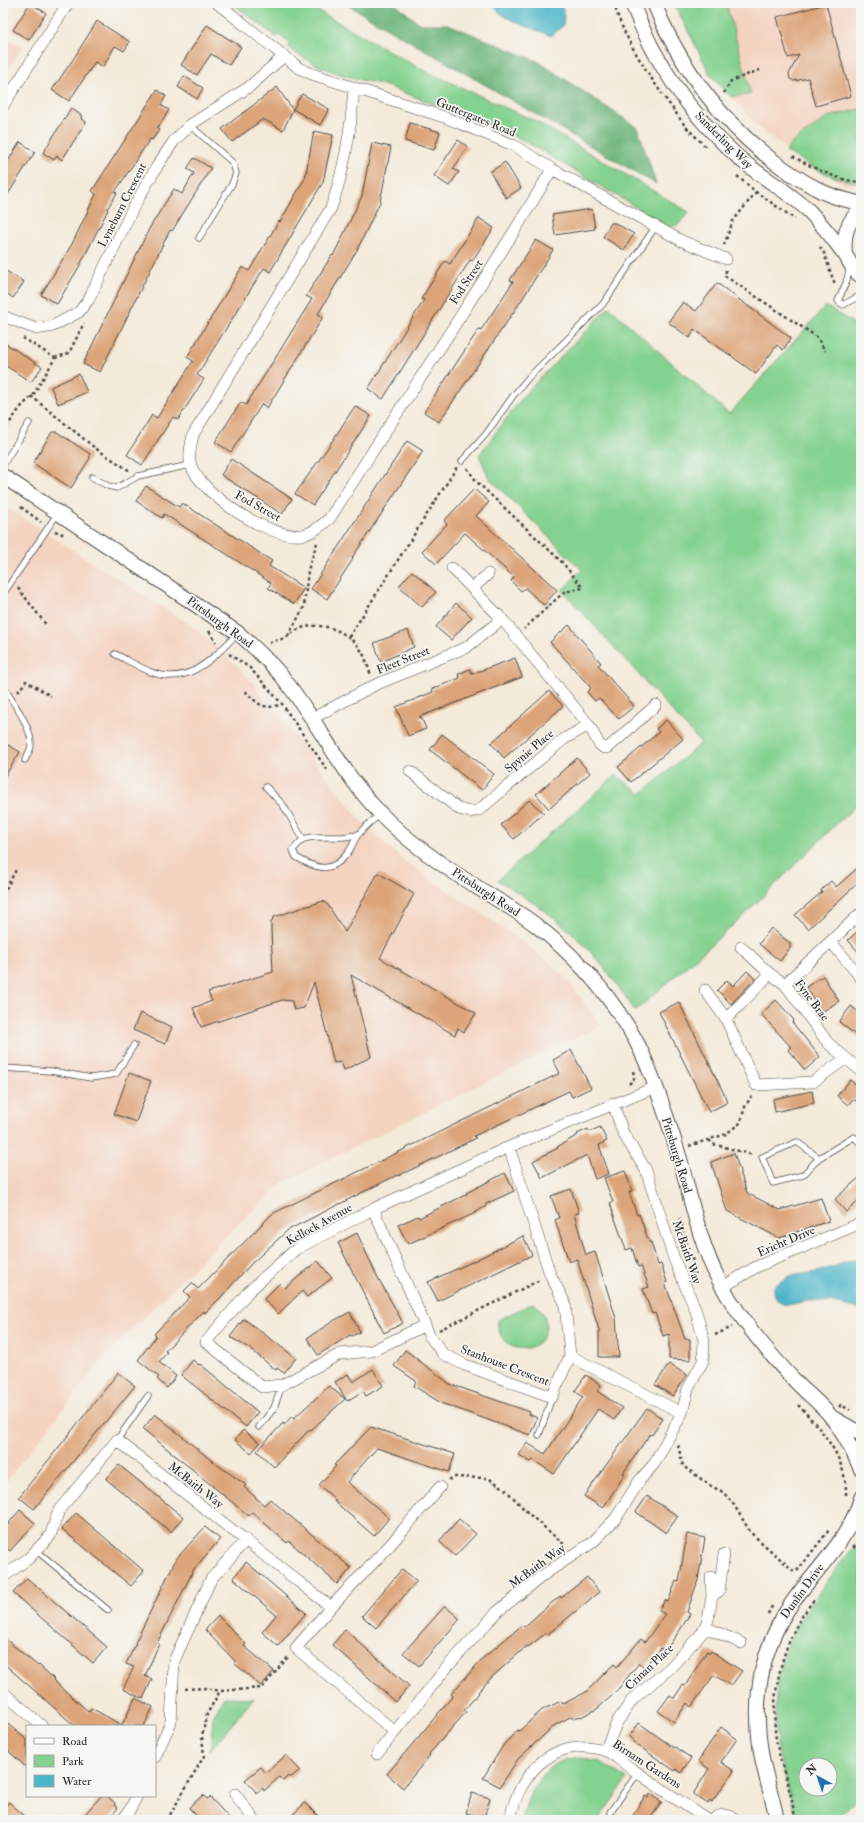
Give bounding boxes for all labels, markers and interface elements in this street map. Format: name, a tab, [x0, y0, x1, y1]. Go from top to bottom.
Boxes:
street label: Guttergates Road	[434, 95, 518, 140]
street label: Sanderling Way	[692, 108, 756, 173]
street label: Lyneburn Crescent	[95, 161, 150, 250]
street label: Fod Street	[446, 257, 486, 307]
street label: Fod Street	[232, 488, 284, 525]
street label: Pittsburgh Road	[184, 593, 256, 652]
street label: Fleet Street	[374, 643, 432, 678]
street label: Spynie Place	[502, 726, 557, 776]
street label: Pittsburgh Road	[449, 865, 523, 920]
street label: Fyne Brae	[791, 976, 832, 1024]
street label: Pittsburgh Road	[658, 1116, 695, 1195]
street label: Kellock Avenue	[284, 1200, 355, 1249]
street label: McBaith Way	[669, 1218, 705, 1287]
street label: Ericht Drive	[755, 1223, 817, 1260]
street label: Stanhouse Crescent	[458, 1342, 551, 1389]
street label: McBaith Way	[165, 1459, 227, 1512]
street label: McBaith Way	[506, 1541, 569, 1592]
street label: Dunlin Drive	[777, 1561, 827, 1622]
street label: Crinan Place	[622, 1641, 677, 1694]
legend	[26, 1725, 156, 1797]
text: Road	[62, 1734, 87, 1749]
street label: Birnam Gardens	[609, 1737, 684, 1792]
text: Park	[62, 1754, 84, 1769]
north arrow	[798, 1757, 838, 1797]
text: N	[803, 1761, 821, 1779]
text: Water	[61, 1774, 92, 1789]

